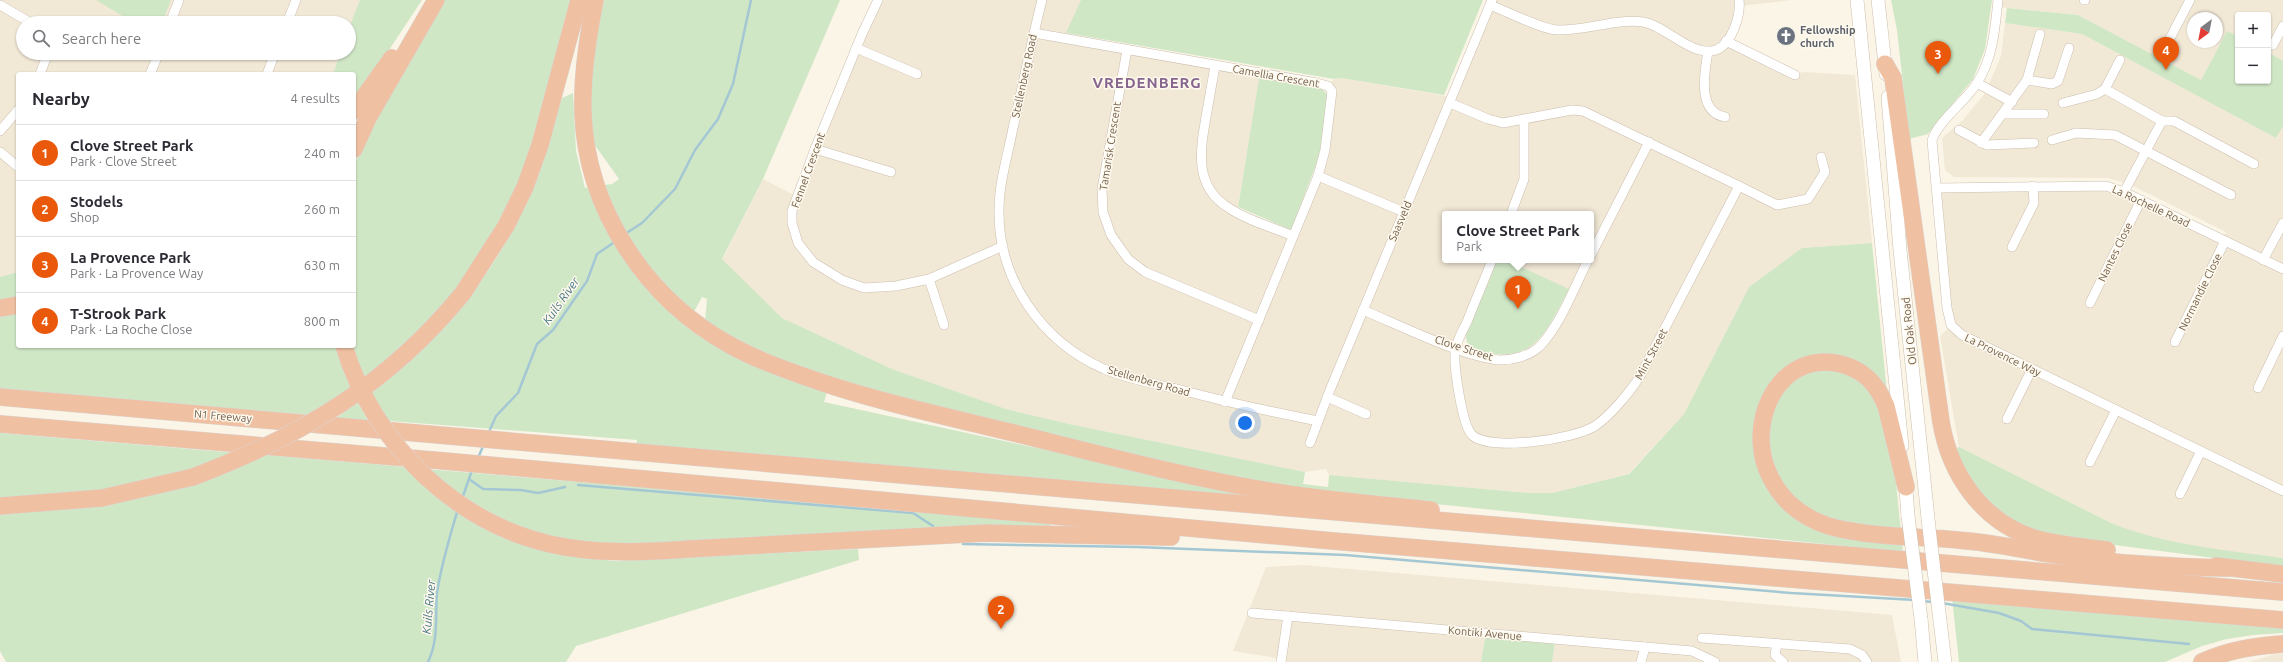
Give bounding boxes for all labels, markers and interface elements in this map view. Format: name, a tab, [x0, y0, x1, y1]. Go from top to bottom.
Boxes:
north arrow	[2187, 12, 2223, 48]
map controls	[2235, 12, 2271, 84]
button: +	[2235, 12, 2271, 48]
search box	[16, 16, 356, 60]
place label: Fellowship church	[1800, 24, 1856, 49]
church icon: Fellowship church	[1775, 25, 1797, 47]
icon: search	[30, 27, 52, 49]
text: Search here	[62, 30, 141, 47]
street label: Stellenberg Road	[1009, 33, 1039, 119]
pin: 4	[2153, 37, 2179, 70]
pin: 3	[1925, 41, 1951, 74]
button: −	[2235, 48, 2271, 84]
street label: Camellia Crescent	[1232, 62, 1321, 90]
district label: VREDENBERG	[1092, 74, 1202, 91]
text: Nearby	[32, 89, 90, 108]
text: 4 results	[290, 91, 340, 105]
street label: Tamarisk Crescent	[1097, 100, 1123, 191]
street label: Fennel Crescent	[789, 130, 827, 209]
text: Clove Street Park	[70, 137, 193, 154]
text: 1	[41, 146, 49, 160]
text: 240 m	[304, 146, 340, 160]
text: Park · Clove Street	[70, 154, 177, 168]
street label: La Rochelle Road	[2110, 183, 2192, 229]
text: Stodels	[70, 193, 123, 210]
street label: Saasveld	[1386, 199, 1414, 243]
text: 2	[41, 202, 49, 216]
text: 260 m	[304, 202, 340, 216]
text: Shop	[70, 210, 99, 224]
popup	[1442, 211, 1594, 263]
street label: Nantes Close	[2095, 220, 2135, 284]
text: Clove Street Park	[1456, 222, 1580, 239]
text: Park	[1456, 239, 1482, 253]
text: La Provence Park	[70, 249, 191, 266]
street label: Normandie Close	[2176, 251, 2224, 333]
text: 3	[41, 258, 49, 272]
text: 630 m	[304, 258, 340, 272]
text: Park · La Provence Way	[70, 266, 203, 280]
water label: Kuils River	[540, 274, 582, 327]
pin: 1	[1505, 276, 1531, 309]
street label: Old Oak Road	[1899, 297, 1919, 365]
text: T-Strook Park	[70, 305, 166, 322]
text: 4	[41, 314, 49, 328]
text: 800 m	[304, 314, 340, 328]
text: Park · La Roche Close	[70, 322, 192, 336]
street label: Mint Street	[1633, 326, 1670, 382]
street label: La Provence Way	[1963, 331, 2044, 379]
street label: Clove Street	[1433, 333, 1495, 363]
street label: Stellenberg Road	[1106, 364, 1192, 398]
street label: N1 Freeway	[194, 407, 253, 425]
your location	[1235, 413, 1255, 433]
water label: Kuils River	[420, 579, 437, 635]
pin: 2	[988, 596, 1014, 629]
street label: Kontiki Avenue	[1448, 624, 1522, 642]

